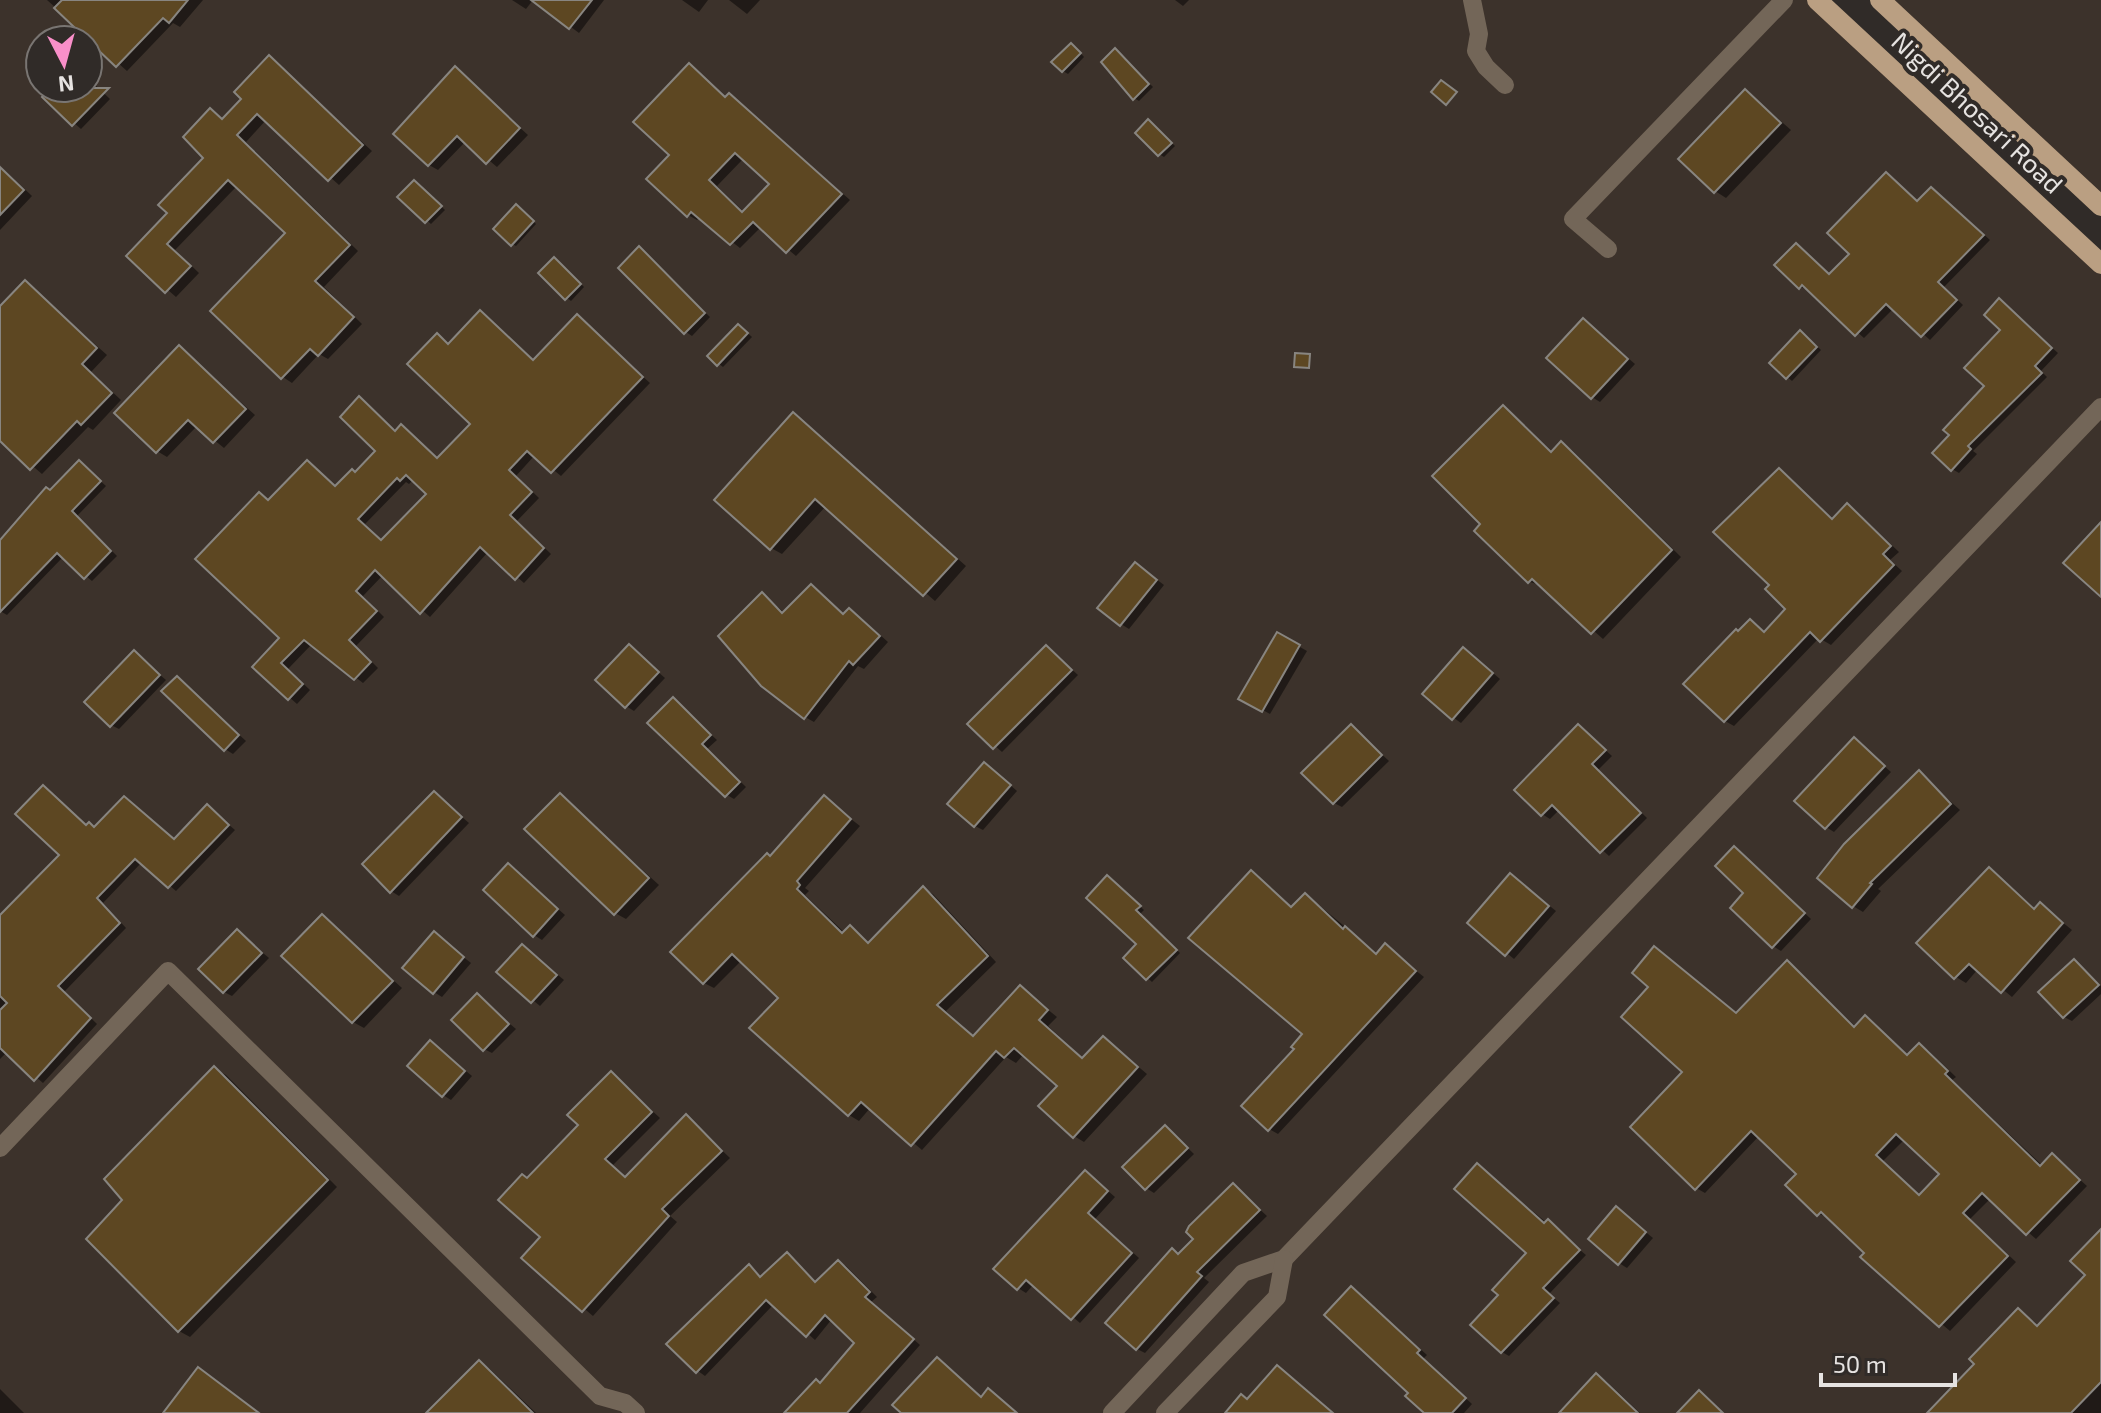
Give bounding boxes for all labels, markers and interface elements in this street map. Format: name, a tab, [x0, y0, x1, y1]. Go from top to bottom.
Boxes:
north arrow	[24, 24, 104, 104]
street label: Nigdi Bhosari Road	[1886, 25, 2070, 199]
text: N	[57, 71, 75, 99]
scale bar	[1821, 1337, 1955, 1387]
text: 50 m	[1833, 1349, 1887, 1378]

